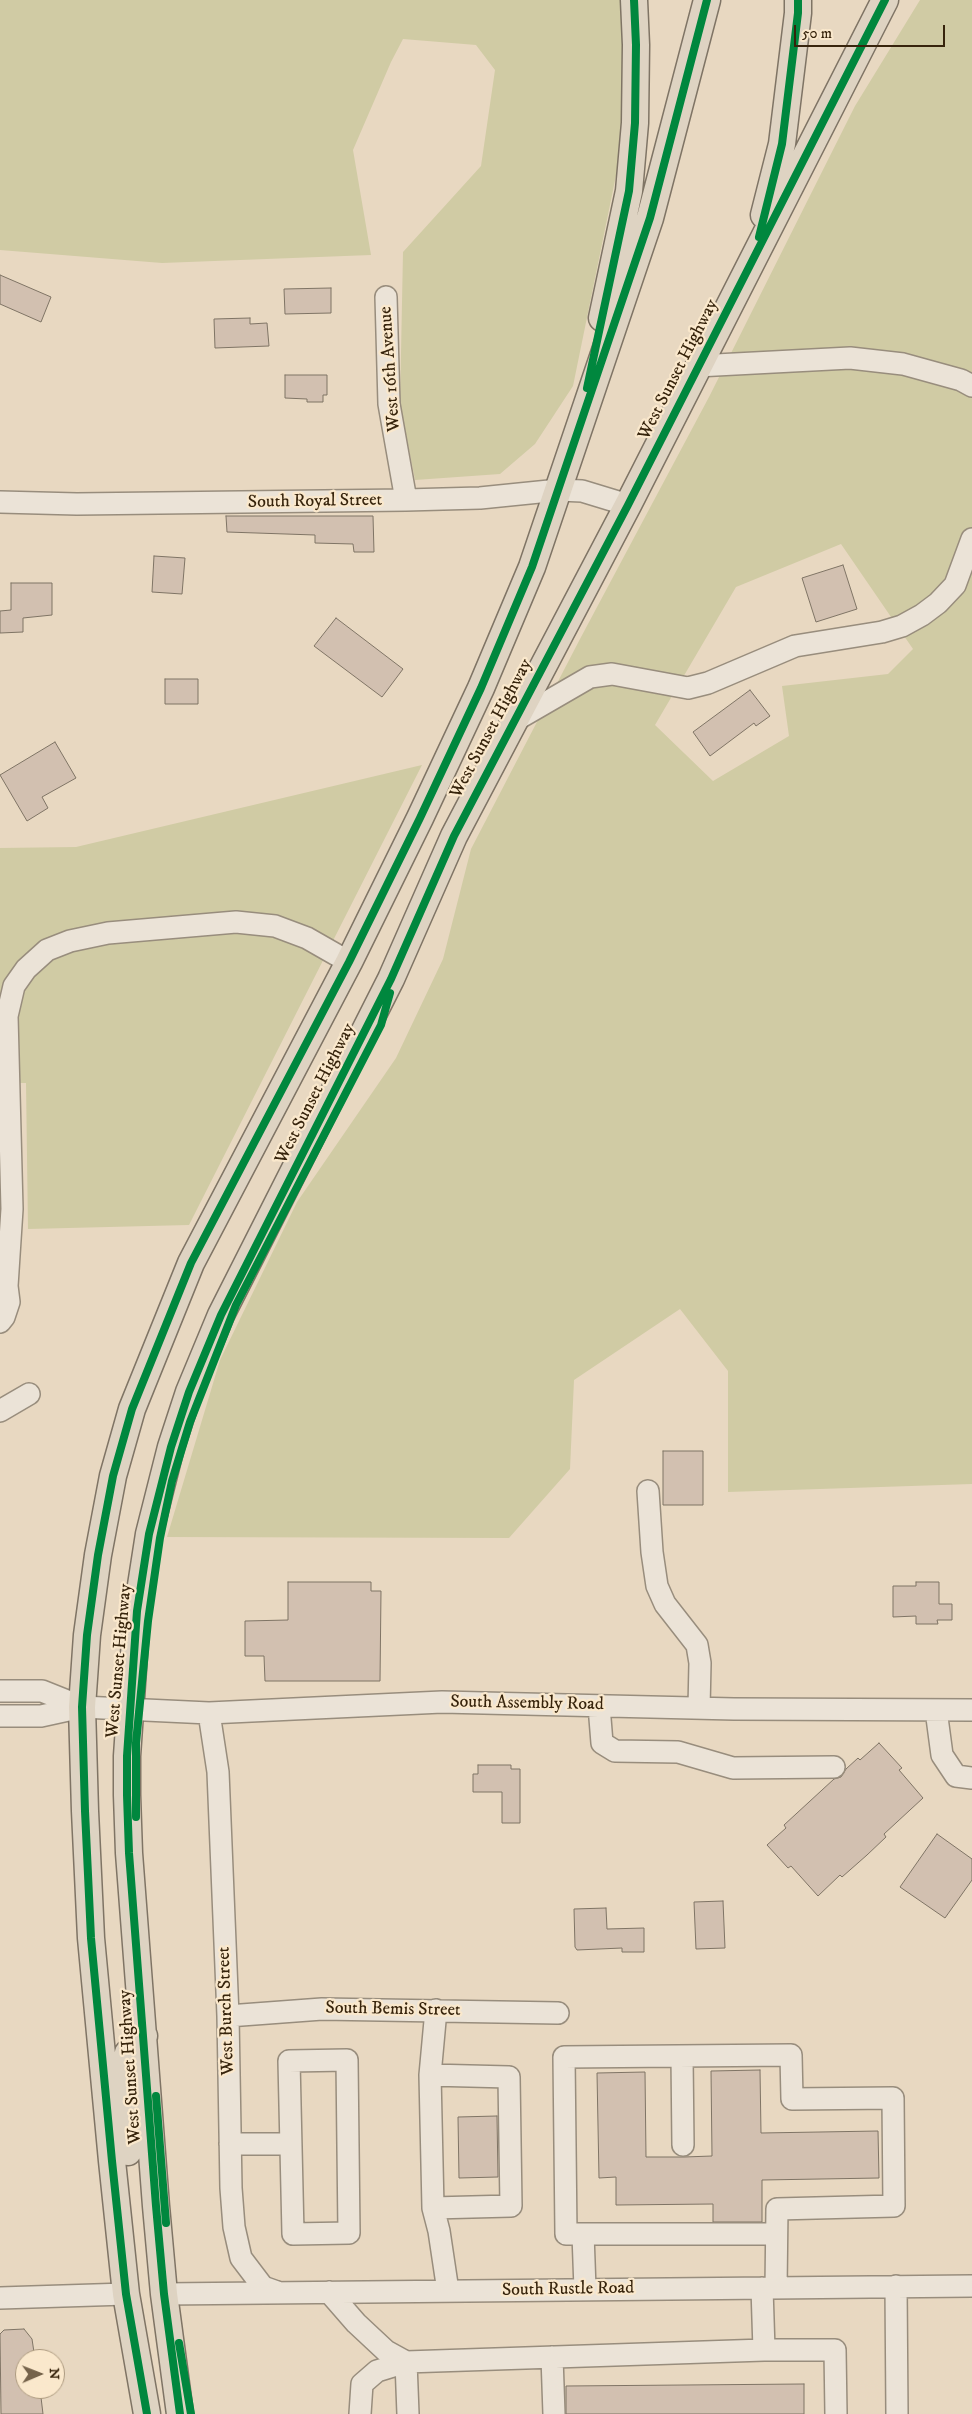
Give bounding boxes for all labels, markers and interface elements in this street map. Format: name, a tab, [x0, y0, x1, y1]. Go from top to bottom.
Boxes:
scale bar	[797, 15, 948, 47]
text: 50 m	[802, 24, 832, 43]
street label: West Sunset Highway	[634, 296, 724, 444]
street label: West 16th Avenue	[376, 306, 406, 432]
street label: South Royal Street	[248, 490, 382, 514]
street label: West Sunset Highway	[446, 656, 538, 802]
street label: West Sunset Highway	[271, 1020, 361, 1168]
street label: West Sunset Highway	[102, 1583, 138, 1739]
street label: South Assembly Road	[450, 1692, 604, 1716]
street label: West Burch Street	[214, 1946, 240, 2076]
street label: West Sunset Highway	[115, 1989, 147, 2145]
street label: South Bemis Street	[325, 1998, 461, 2022]
street label: South Rustle Road	[502, 2278, 634, 2302]
north arrow	[15, 2349, 65, 2399]
text: N	[45, 2368, 63, 2380]

